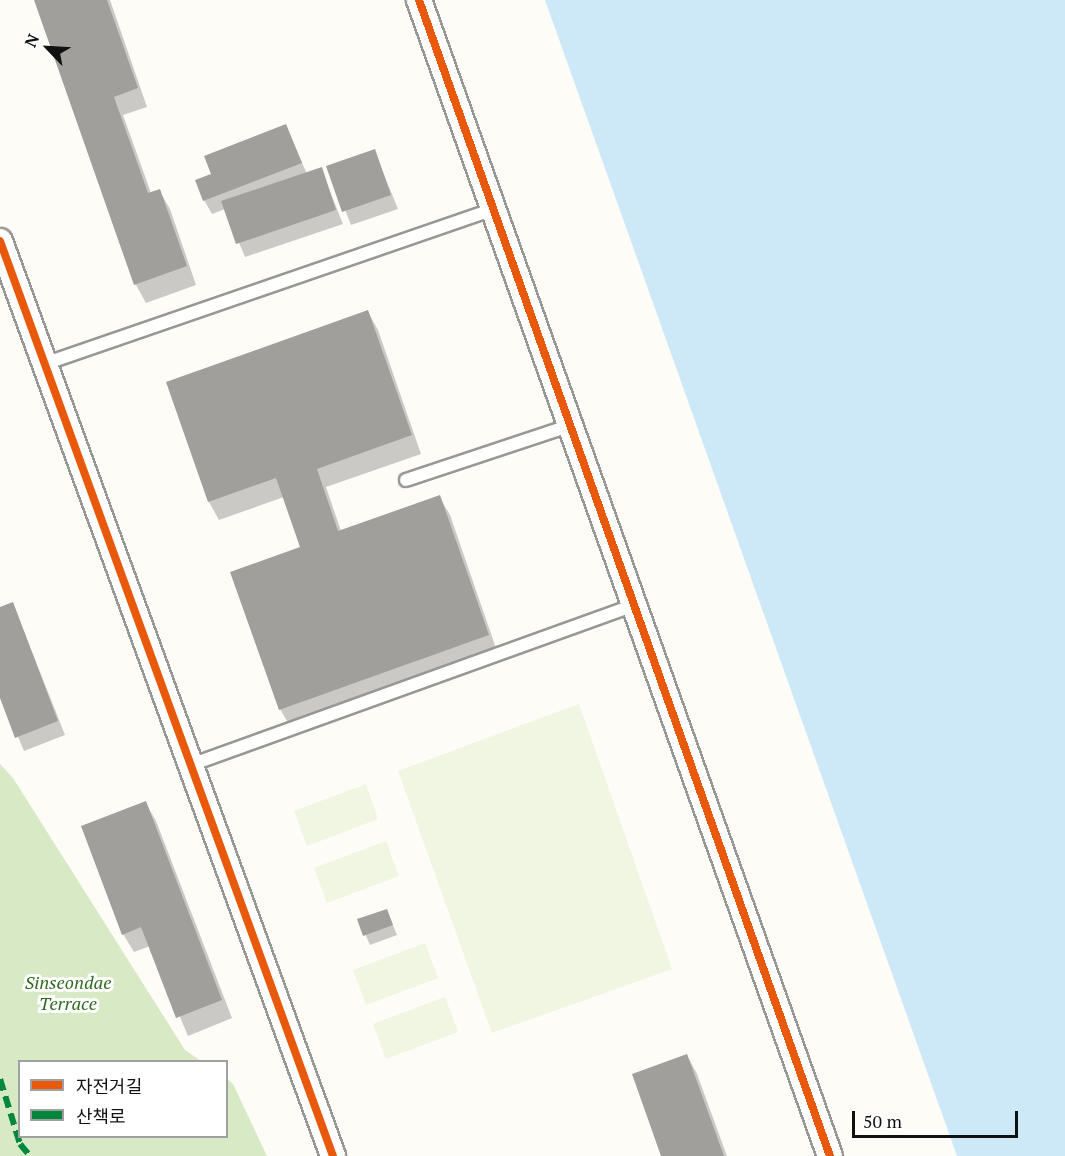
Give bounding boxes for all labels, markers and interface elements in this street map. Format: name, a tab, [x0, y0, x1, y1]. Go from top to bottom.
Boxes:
north arrow	[18, 18, 78, 78]
text: N	[19, 30, 44, 51]
park label: Sinseondae Terrace	[25, 972, 111, 1014]
legend	[18, 1060, 228, 1138]
text: 자전거길	[76, 1074, 142, 1098]
scale bar	[855, 1099, 1022, 1137]
text: 산책로	[76, 1104, 126, 1128]
text: 50 m	[863, 1109, 902, 1133]

